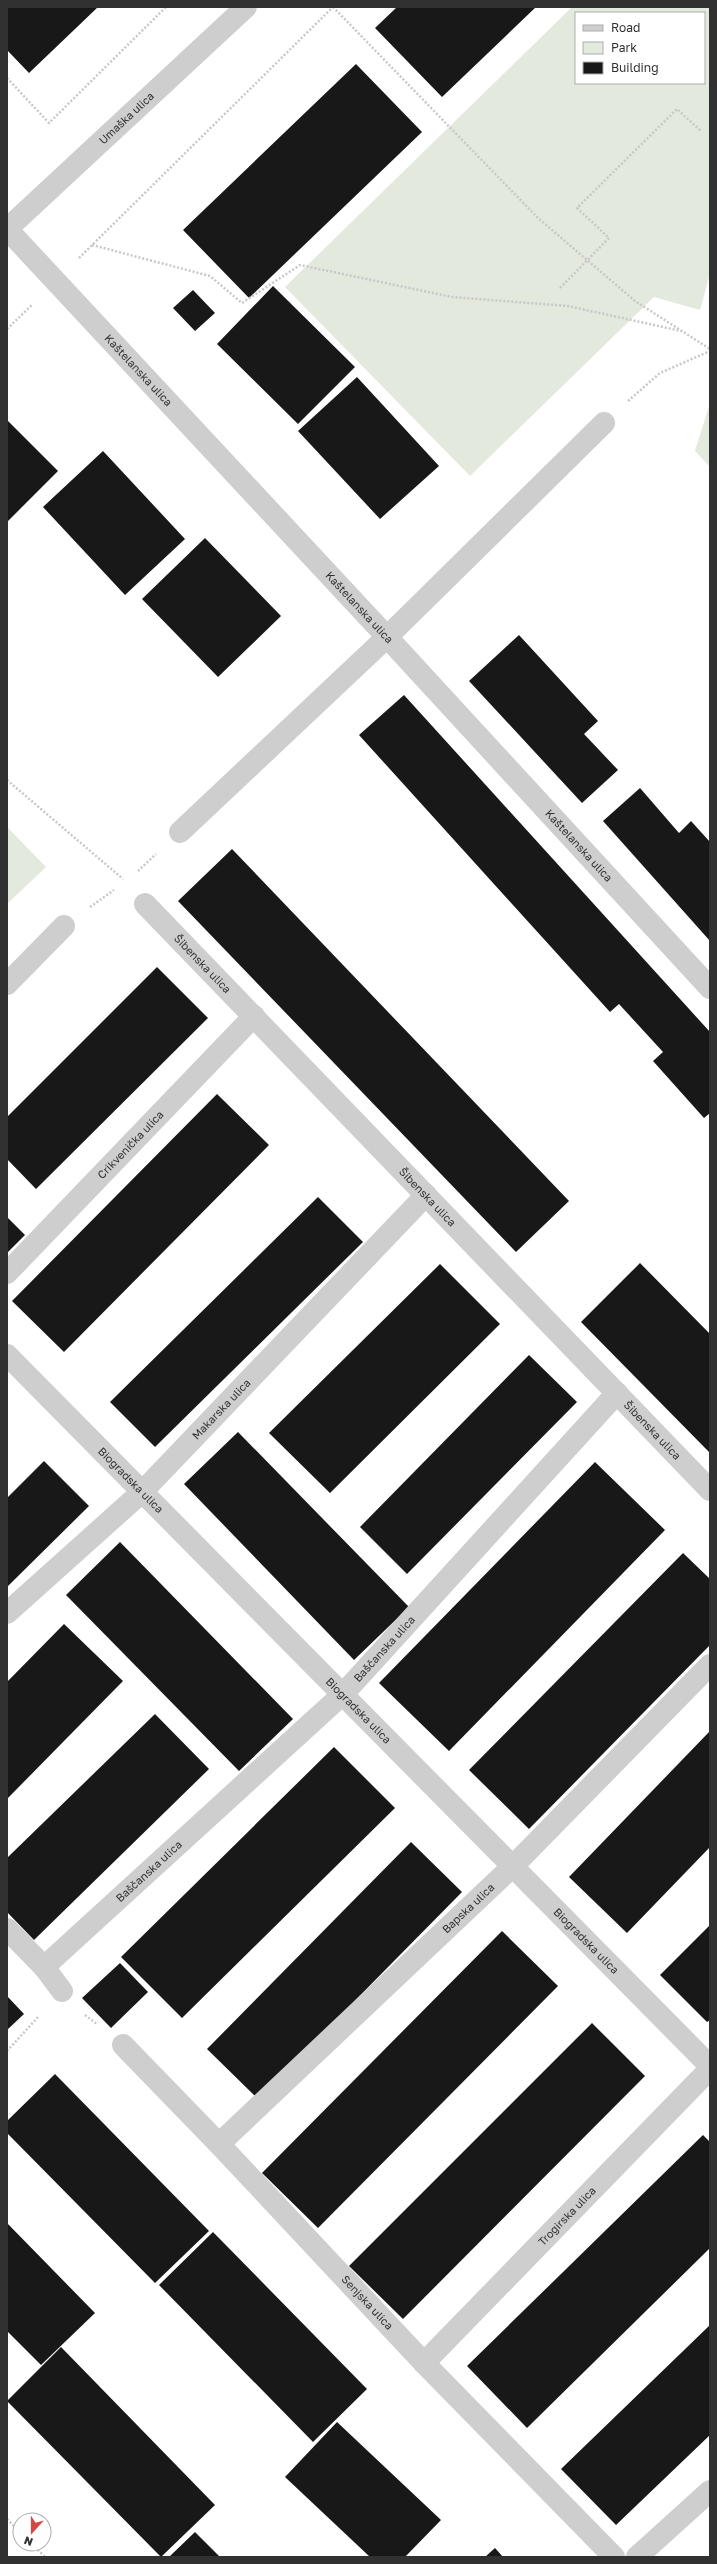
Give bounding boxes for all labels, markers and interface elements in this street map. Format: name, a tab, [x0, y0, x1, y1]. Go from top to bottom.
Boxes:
legend	[575, 12, 705, 84]
text: Road	[611, 20, 640, 35]
text: Park	[611, 40, 637, 55]
text: Building	[611, 60, 659, 75]
street label: Umaška ulica	[96, 89, 156, 146]
street label: Kaštelanska ulica	[102, 331, 175, 408]
street label: Kaštelanska ulica	[323, 568, 396, 645]
street label: Kaštelanska ulica	[543, 807, 616, 884]
street label: Šibenska ulica	[172, 931, 234, 995]
street label: Crikvenička ulica	[94, 1108, 166, 1181]
street label: Šibenska ulica	[397, 1165, 459, 1229]
street label: Makarska ulica	[189, 1376, 253, 1442]
street label: Šibenska ulica	[622, 1398, 684, 1462]
street label: Biogradska ulica	[96, 1444, 166, 1515]
street label: Baščanska ulica	[351, 1613, 417, 1684]
street label: Biogradska ulica	[324, 1675, 394, 1746]
street label: Baščanska ulica	[113, 1838, 184, 1904]
street label: Bapska ulica	[439, 1880, 497, 1936]
street label: Biogradska ulica	[551, 1905, 622, 1976]
street label: Trogirska ulica	[535, 2184, 598, 2248]
street label: Senjska ulica	[339, 2272, 396, 2332]
north arrow	[12, 2512, 52, 2552]
text: N	[22, 2534, 34, 2549]

